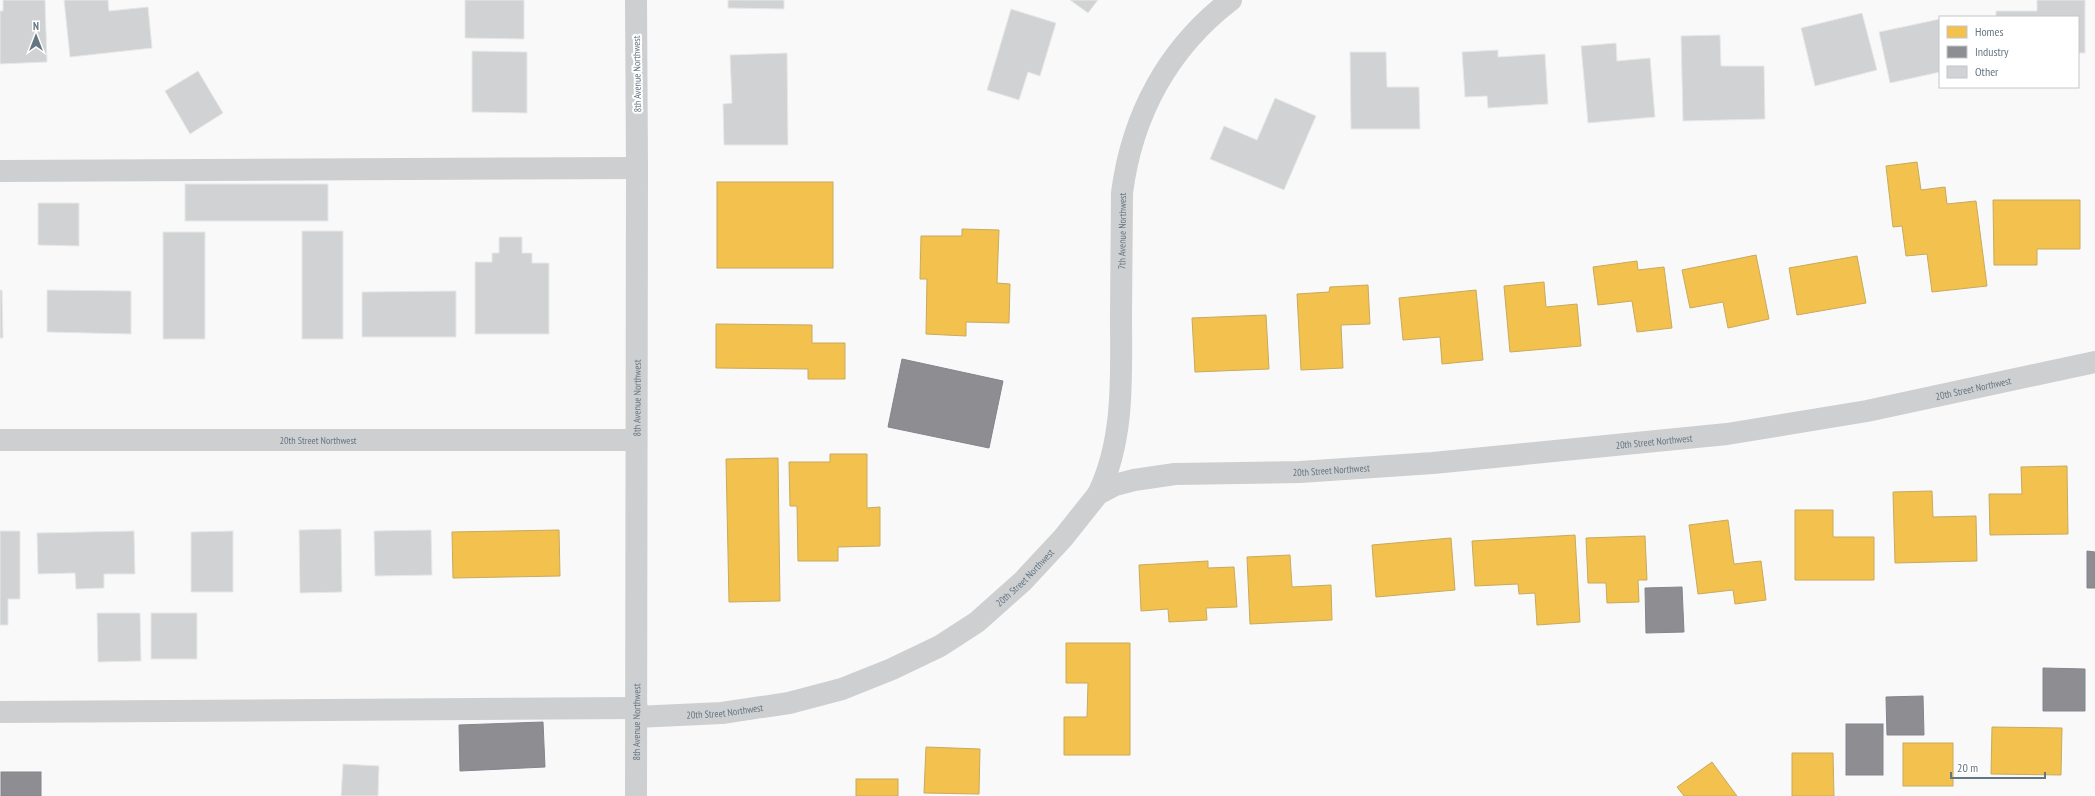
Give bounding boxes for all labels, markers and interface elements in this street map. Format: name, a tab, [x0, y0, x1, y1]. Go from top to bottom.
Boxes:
north arrow	[16, 16, 56, 56]
legend	[1939, 16, 2079, 88]
text: N	[33, 19, 39, 33]
text: Homes	[1975, 24, 2003, 39]
street label: 8th Avenue Northwest	[630, 35, 644, 113]
text: Industry	[1975, 44, 2009, 59]
text: Other	[1975, 64, 1999, 79]
street label: 7th Avenue Northwest	[1115, 193, 1129, 270]
street label: 8th Avenue Northwest	[630, 359, 643, 436]
street label: 20th Street Northwest	[1934, 374, 2013, 403]
street label: 20th Street Northwest	[1615, 431, 1693, 451]
street label: 20th Street Northwest	[279, 434, 357, 447]
street label: 20th Street Northwest	[1293, 461, 1370, 479]
street label: 20th Street Northwest	[993, 546, 1057, 609]
street label: 8th Avenue Northwest	[630, 683, 643, 760]
street label: 20th Street Northwest	[686, 700, 764, 721]
scale bar	[1951, 754, 2045, 780]
text: 20 m	[1957, 760, 1978, 775]

